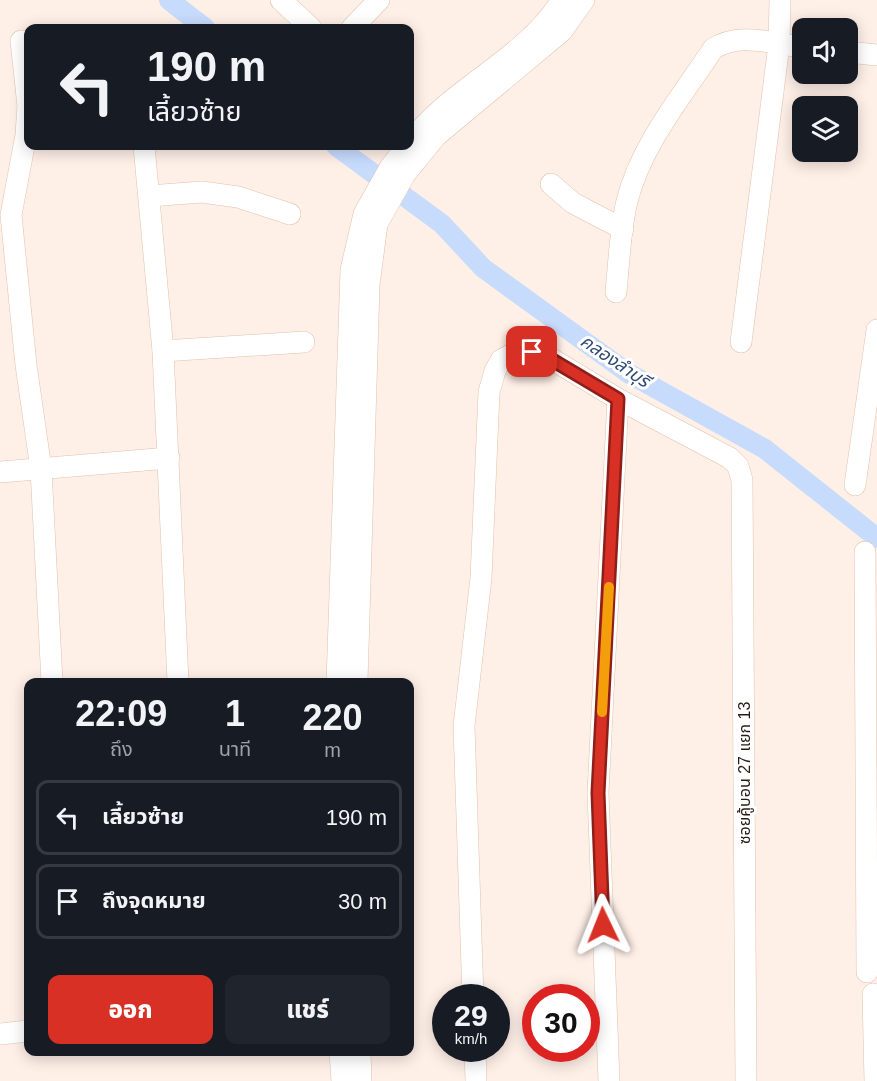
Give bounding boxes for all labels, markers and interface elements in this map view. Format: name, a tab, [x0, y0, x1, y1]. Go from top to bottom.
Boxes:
map controls	[792, 18, 858, 162]
button: sound	[792, 18, 858, 84]
text: 190 m	[147, 43, 266, 90]
icon: left	[48, 48, 126, 126]
button: layers	[792, 96, 858, 162]
text: เลี้ยวซ้าย	[147, 97, 241, 127]
pin	[506, 326, 557, 377]
water label: คลองลำบุรี	[576, 331, 656, 394]
icon: arrive	[515, 335, 548, 368]
text: 22:09	[75, 693, 167, 734]
text: 1	[225, 693, 245, 734]
text: 220	[303, 697, 363, 738]
street label: ซอยคู้บอน 27 แยก 13	[736, 702, 754, 844]
text: ถึง	[110, 738, 133, 760]
text: นาที	[219, 738, 251, 760]
text: m	[324, 739, 341, 761]
icon: left	[51, 801, 84, 834]
text: เลี้ยวซ้าย	[102, 804, 184, 829]
text: 190 m	[326, 805, 387, 830]
icon: arrive	[51, 885, 84, 918]
text: ถึงจุดหมาย	[102, 888, 206, 913]
text: 30 m	[338, 889, 387, 914]
position arrow	[571, 893, 635, 957]
button: ออก	[48, 975, 213, 1044]
button: แชร์	[225, 975, 390, 1044]
speed limit sign: 30	[522, 984, 600, 1062]
text: 29	[454, 999, 488, 1032]
text: km/h	[455, 1030, 487, 1047]

